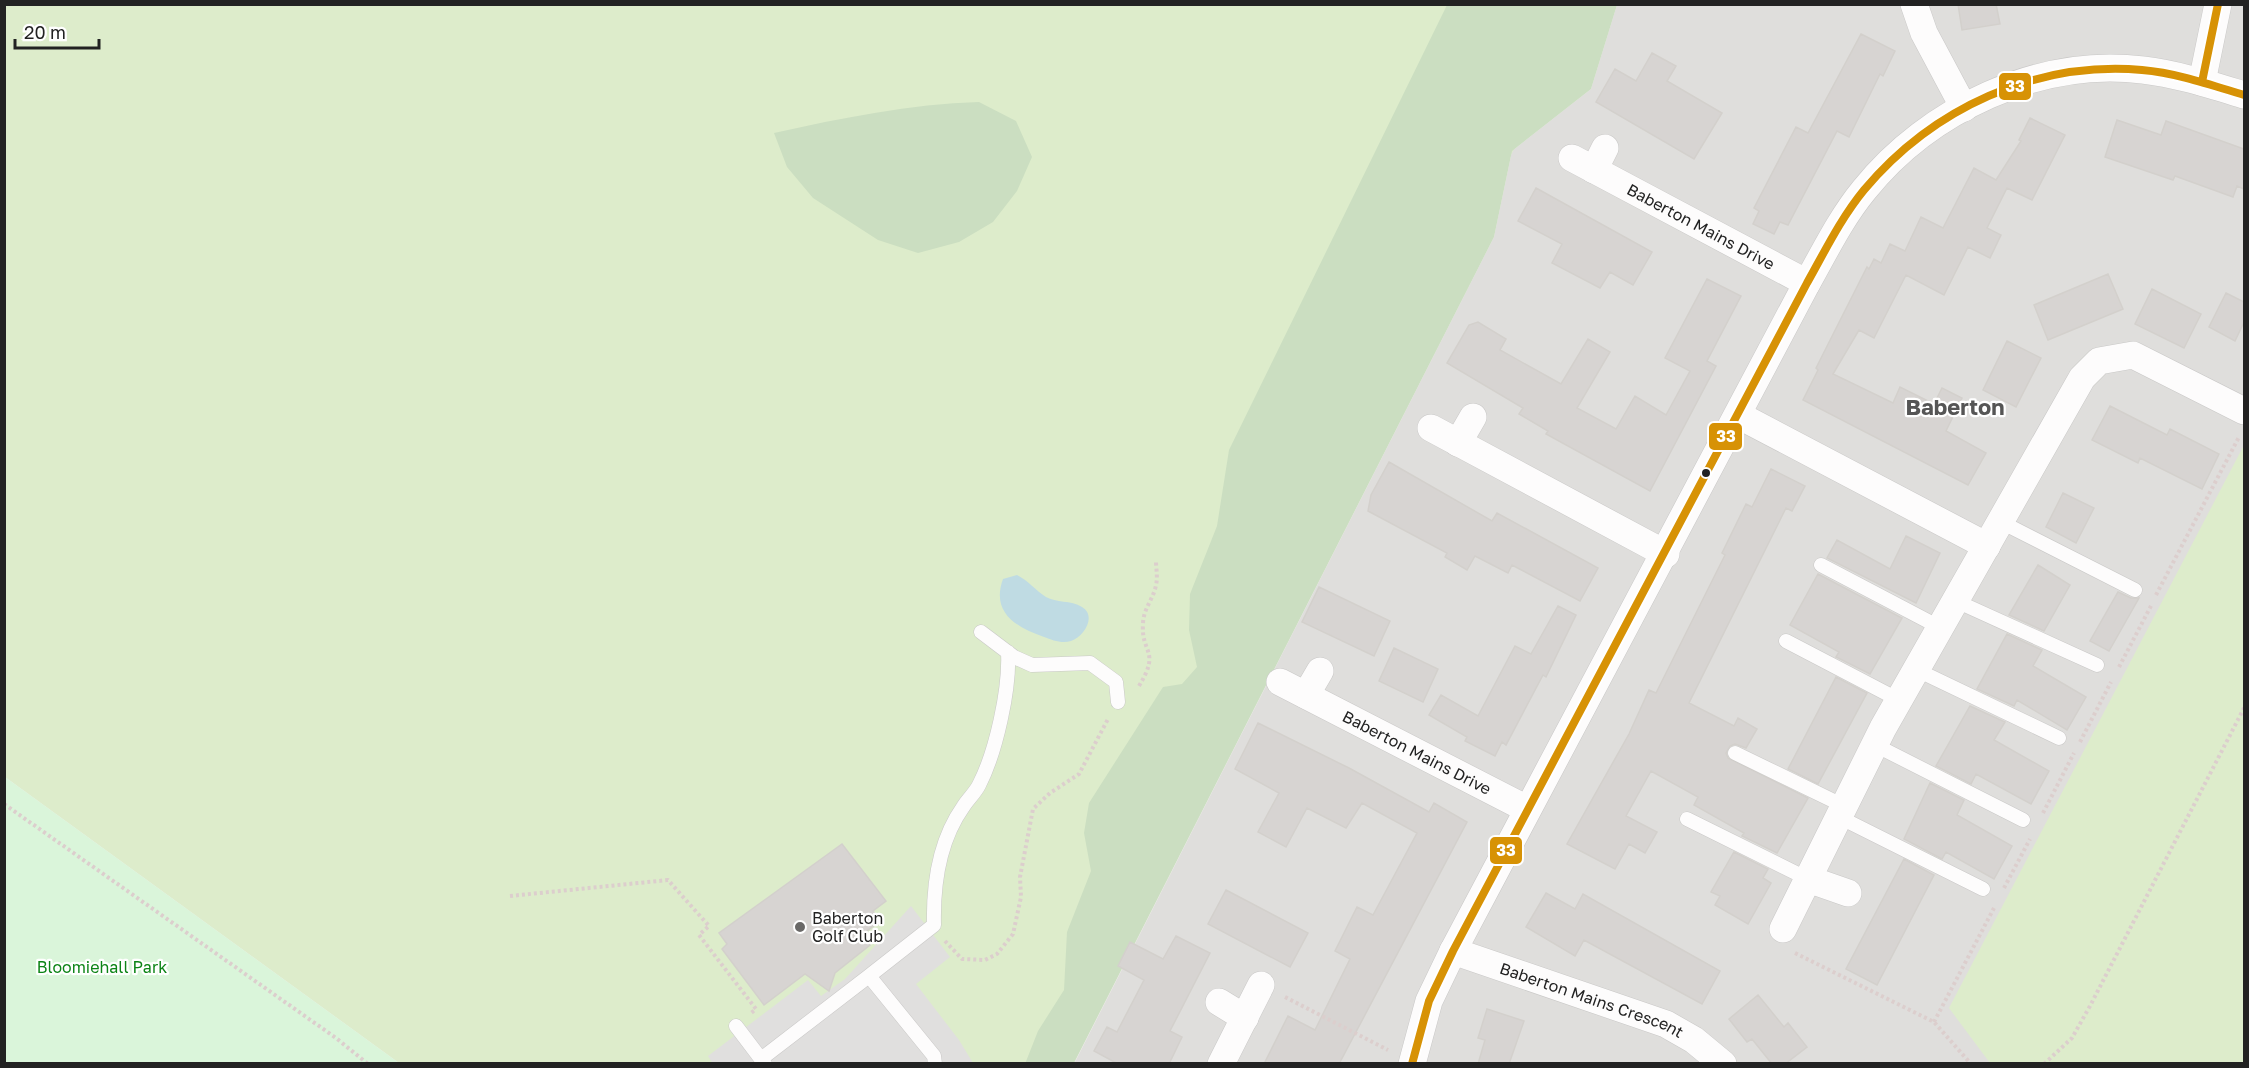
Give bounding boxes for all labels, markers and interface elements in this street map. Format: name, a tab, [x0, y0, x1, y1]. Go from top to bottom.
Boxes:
scale bar	[15, 12, 99, 50]
text: 20 m	[24, 21, 66, 43]
line badge: 33	[1998, 72, 2032, 101]
text: 33	[2005, 76, 2025, 96]
street label: Baberton Mains Drive	[1624, 179, 1778, 274]
district label: Baberton	[1905, 393, 2005, 420]
line badge: 33	[1708, 422, 1743, 451]
text: 33	[1716, 426, 1736, 446]
unlabelled marker	[1700, 467, 1712, 479]
street label: Baberton Mains Drive	[1339, 706, 1495, 799]
line badge: 33	[1489, 836, 1523, 865]
text: 33	[1496, 840, 1516, 860]
place label: Baberton Golf Club	[812, 908, 883, 946]
marker: Baberton Golf Club	[793, 920, 807, 934]
park label: Bloomiehall Park	[37, 957, 167, 977]
street label: Baberton Mains Crescent	[1497, 958, 1687, 1042]

